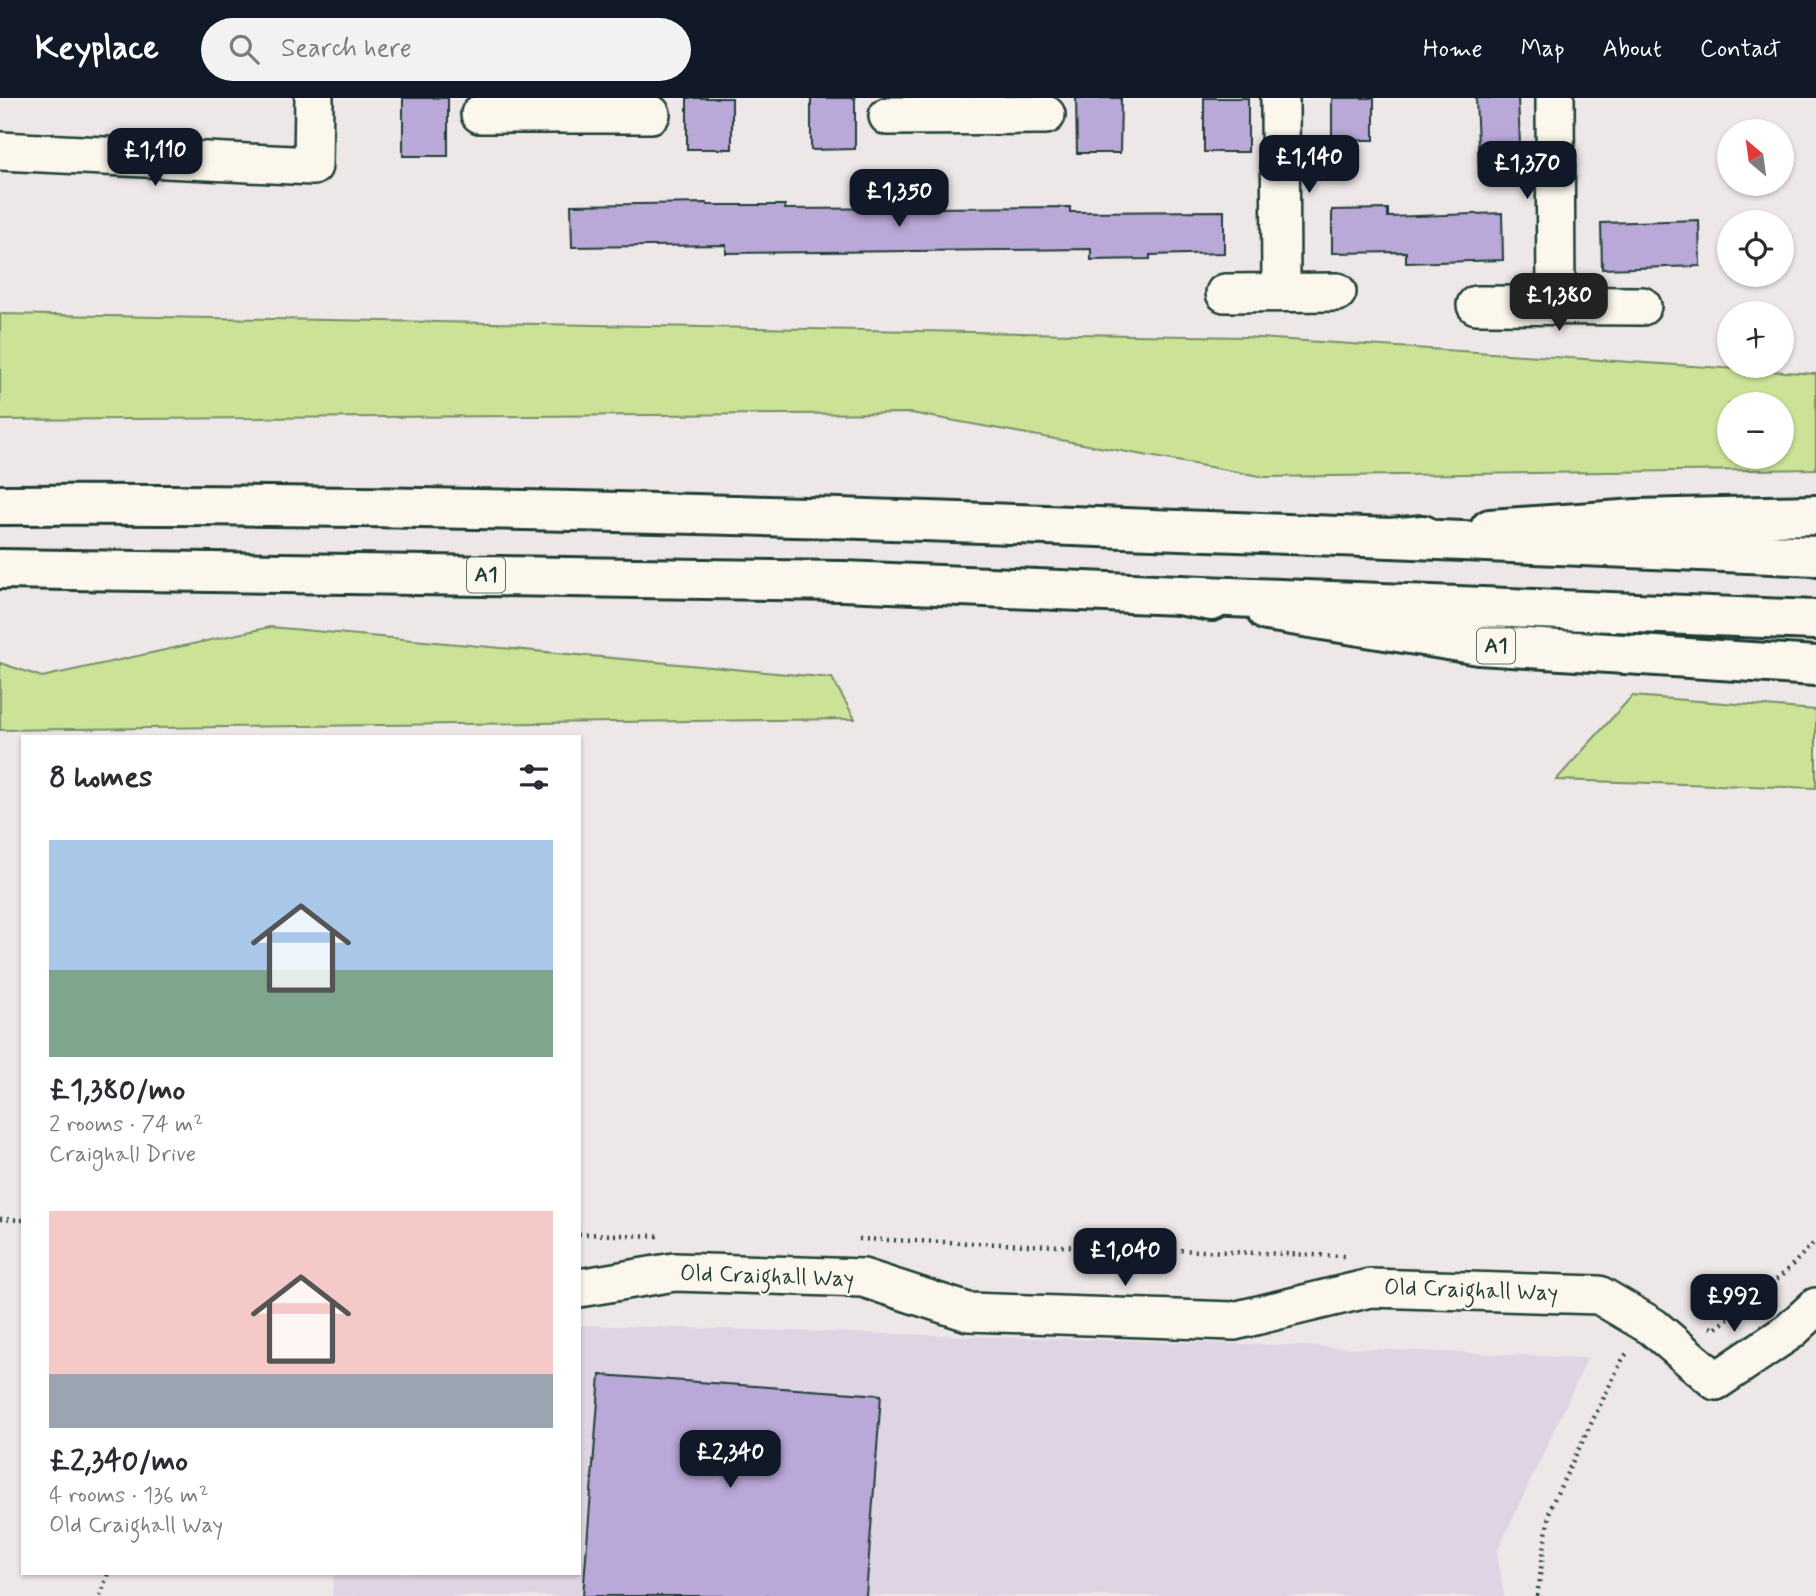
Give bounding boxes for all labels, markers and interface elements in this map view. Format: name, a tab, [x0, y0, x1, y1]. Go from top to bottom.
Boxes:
search box	[201, 18, 691, 81]
text: Keyplace	[35, 27, 159, 71]
icon: search	[225, 30, 263, 68]
text: Search here	[281, 32, 412, 66]
text: Home	[1423, 34, 1483, 65]
text: Map	[1521, 34, 1565, 65]
text: About	[1603, 34, 1662, 65]
text: Contact	[1700, 34, 1781, 65]
north arrow	[1717, 119, 1794, 196]
map controls	[1717, 119, 1794, 469]
pin: £1,110	[98, 129, 212, 188]
text: £1,110	[123, 136, 187, 166]
pin: £1,140	[1252, 136, 1366, 195]
pin: £1,370	[1470, 141, 1584, 201]
text: £1,140	[1275, 143, 1343, 173]
text: £1,370	[1494, 149, 1560, 179]
pin: £1,350	[842, 170, 956, 229]
text: £1,350	[866, 177, 932, 207]
button: locate	[1717, 210, 1794, 287]
pin: £1,380	[1502, 274, 1616, 333]
text: £1,380	[1526, 281, 1592, 311]
button: +	[1717, 301, 1794, 378]
button: −	[1717, 392, 1794, 469]
road number: A1	[467, 558, 505, 592]
road number: A1	[1477, 628, 1515, 664]
text: 8 homes	[49, 758, 152, 797]
icon: filters	[515, 758, 553, 796]
icon: home	[238, 885, 364, 1011]
text: £1,380/mo	[49, 1071, 185, 1110]
text: 2 rooms · 74 m²	[49, 1110, 204, 1140]
text: Craighall Drive	[49, 1140, 196, 1170]
pin: £1,040	[1068, 1228, 1182, 1288]
text: £1,040	[1090, 1236, 1160, 1266]
icon: home	[238, 1256, 364, 1382]
street label: Old Craighall Way	[679, 1259, 855, 1297]
street label: Old Craighall Way	[1383, 1273, 1559, 1311]
pin: £992	[1693, 1274, 1775, 1334]
text: £992	[1707, 1282, 1761, 1312]
pin: £2,340	[673, 1430, 787, 1490]
text: £2,340	[696, 1438, 764, 1468]
text: £2,340/mo	[49, 1442, 188, 1481]
text: 4 rooms · 136 m²	[49, 1481, 209, 1511]
text: Old Craighall Way	[49, 1511, 223, 1541]

